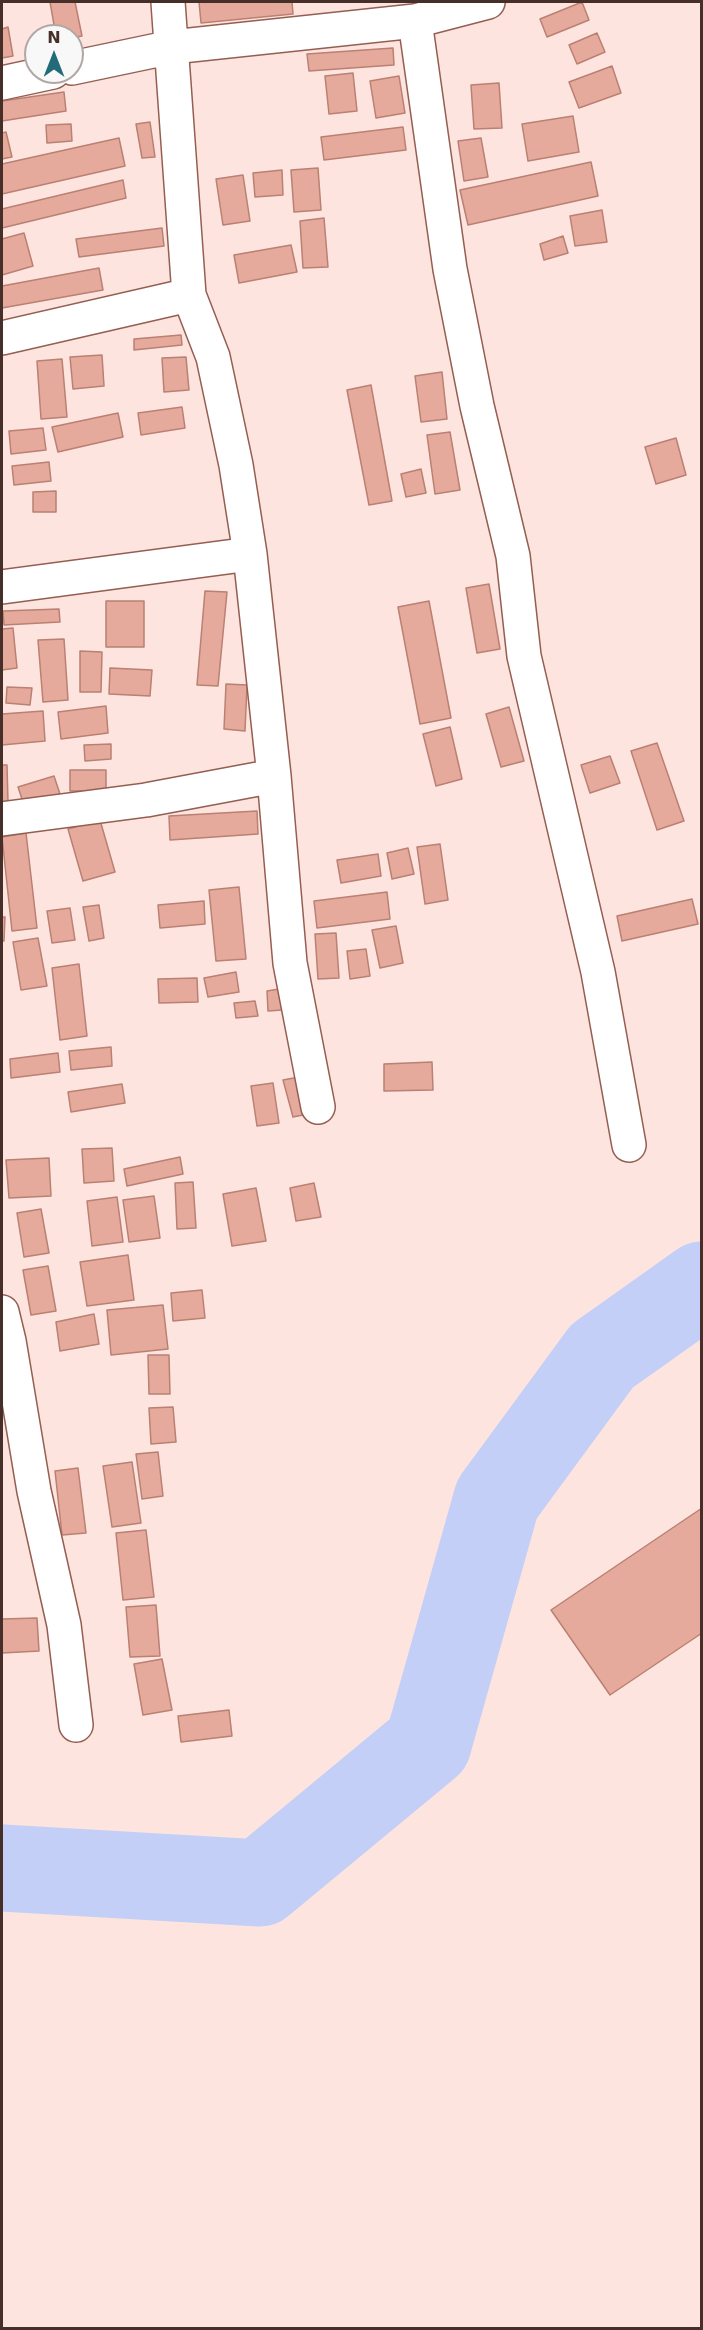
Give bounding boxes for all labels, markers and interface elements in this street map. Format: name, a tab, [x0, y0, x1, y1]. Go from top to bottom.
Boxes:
north arrow	[24, 24, 84, 84]
text: N	[47, 28, 61, 47]

